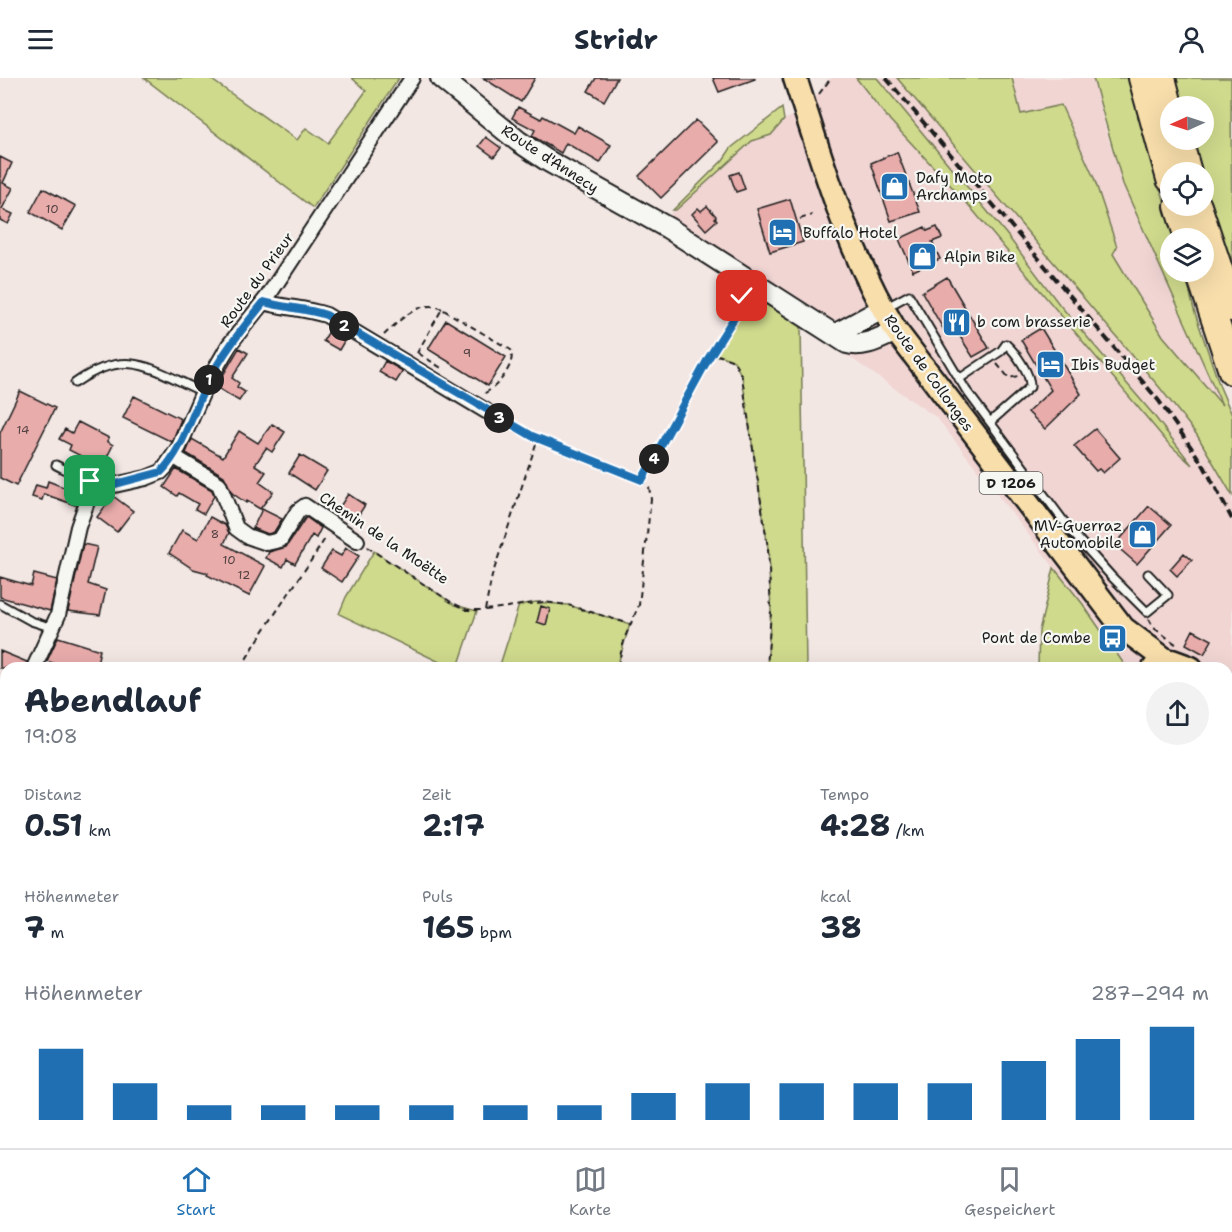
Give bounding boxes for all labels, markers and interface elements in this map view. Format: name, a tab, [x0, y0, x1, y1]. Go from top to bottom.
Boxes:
text: Stridr	[574, 21, 658, 58]
icon: menu	[24, 23, 57, 56]
icon: person	[1175, 23, 1208, 56]
north arrow	[1160, 96, 1214, 150]
map controls	[1160, 96, 1214, 282]
street label: Route d'Annecy	[498, 120, 602, 198]
button: locate	[1160, 162, 1214, 216]
place label: Dafy Moto Archamps	[916, 168, 992, 205]
shop icon: Dafy Moto Archamps	[879, 171, 911, 203]
house number: 10	[45, 201, 59, 217]
hotel icon: Buffalo Hotel	[766, 217, 798, 249]
place label: Buffalo Hotel	[803, 223, 898, 243]
street label: Route du Prieur	[216, 228, 298, 332]
button: layers	[1160, 228, 1214, 282]
shop icon: Alpin Bike	[907, 241, 939, 273]
place label: Alpin Bike	[944, 247, 1016, 267]
pin	[716, 270, 767, 321]
icon: check	[725, 279, 758, 312]
restaurant icon: b com brasserie	[940, 306, 972, 338]
pin: 2	[329, 311, 359, 341]
street label: Route de Collonges	[880, 311, 978, 435]
place label: b com brasserie	[977, 312, 1091, 332]
text: 2	[338, 315, 350, 336]
house number: 9	[463, 345, 471, 361]
hotel icon: Ibis Budget	[1034, 349, 1066, 381]
place label: Ibis Budget	[1071, 355, 1155, 375]
pin: 1	[194, 365, 224, 395]
text: 1	[205, 369, 213, 390]
pin: 3	[484, 403, 514, 433]
text: 3	[493, 407, 505, 428]
house number: 14	[17, 422, 29, 438]
pin: 4	[639, 444, 669, 474]
text: 4	[648, 448, 660, 469]
pin	[64, 455, 115, 506]
icon: arrive	[73, 464, 106, 497]
road number: D 1206	[980, 472, 1042, 494]
street label: Chemin de la Moëtte	[315, 487, 453, 589]
place label: MV-Guerraz Automobile	[1034, 516, 1122, 553]
shop icon: MV-Guerraz Automobile	[1127, 519, 1159, 551]
house number: 8	[211, 526, 219, 542]
house number: 10	[222, 552, 236, 568]
house number: 12	[238, 567, 250, 583]
bus stop icon: Pont de Combe	[1096, 622, 1128, 654]
place label: Pont de Combe	[982, 628, 1091, 648]
text: Abendlauf	[24, 678, 201, 723]
button: share	[1146, 682, 1209, 745]
text: 19:08	[24, 723, 78, 749]
text: Distanz	[24, 784, 82, 805]
text: Zeit	[422, 784, 451, 805]
text: Tempo	[820, 784, 869, 805]
text: 0.51	[24, 805, 83, 846]
text: 2:17	[422, 805, 485, 846]
text: 4:28	[820, 805, 891, 846]
text: km	[83, 820, 111, 841]
text: /km	[891, 820, 925, 841]
text: Höhenmeter	[24, 886, 119, 907]
text: Puls	[422, 886, 453, 907]
text: kcal	[820, 886, 851, 907]
text: 7	[24, 907, 45, 948]
text: 165	[422, 907, 474, 948]
text: 38	[820, 907, 862, 948]
text: m	[45, 922, 64, 943]
text: bpm	[474, 922, 512, 943]
text: Höhenmeter	[24, 980, 143, 1006]
text: 287–294 m	[1091, 980, 1209, 1006]
tab: Start	[177, 1163, 216, 1220]
tab: Karte	[569, 1163, 611, 1220]
tab: Gespeichert	[964, 1163, 1055, 1220]

